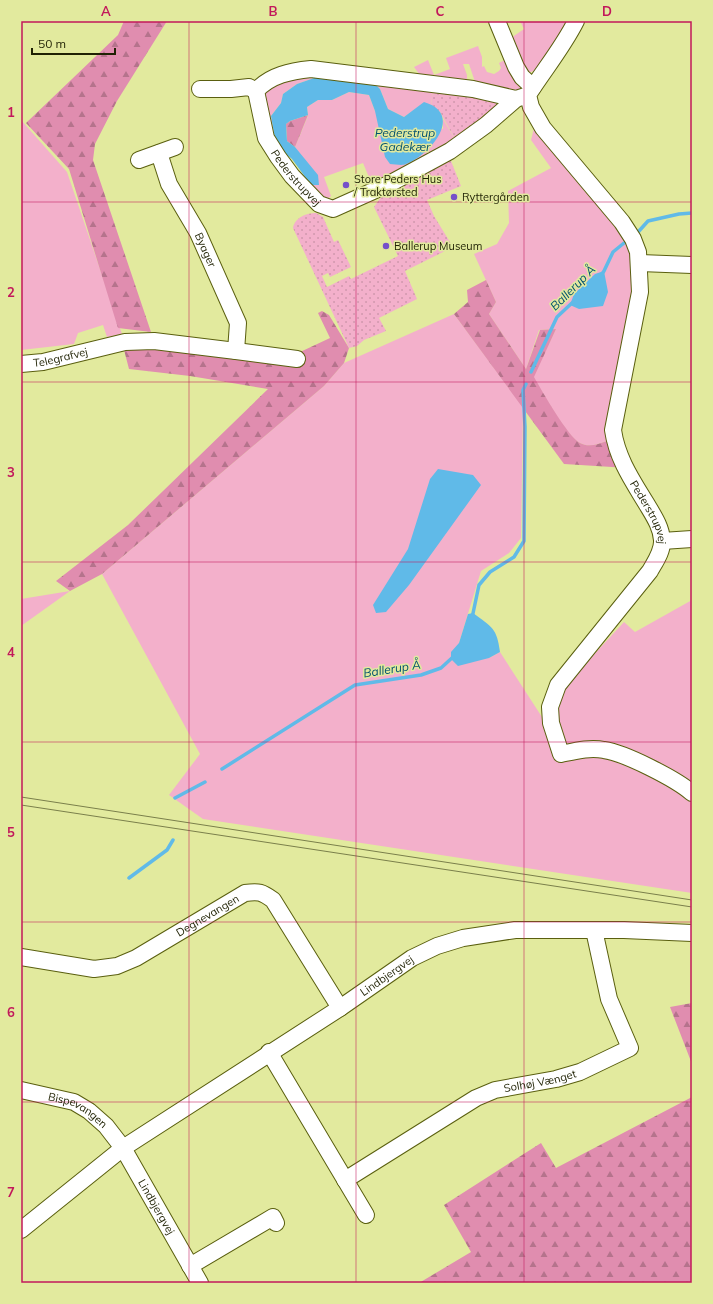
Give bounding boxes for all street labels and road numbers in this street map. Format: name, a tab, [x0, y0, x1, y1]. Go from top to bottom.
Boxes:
street label: Pederstrupvej	[268, 147, 324, 209]
street label: Byager	[192, 230, 219, 269]
street label: Telegrafvej	[33, 344, 89, 370]
street label: Pederstrupvej	[627, 478, 669, 544]
street label: Degnevangen	[173, 891, 242, 940]
street label: Lindbjergvej	[357, 952, 416, 999]
street label: Solhøj Vænget	[503, 1066, 578, 1095]
street label: Bispevangen	[47, 1089, 110, 1131]
street label: Lindbjergvej	[135, 1176, 178, 1237]

